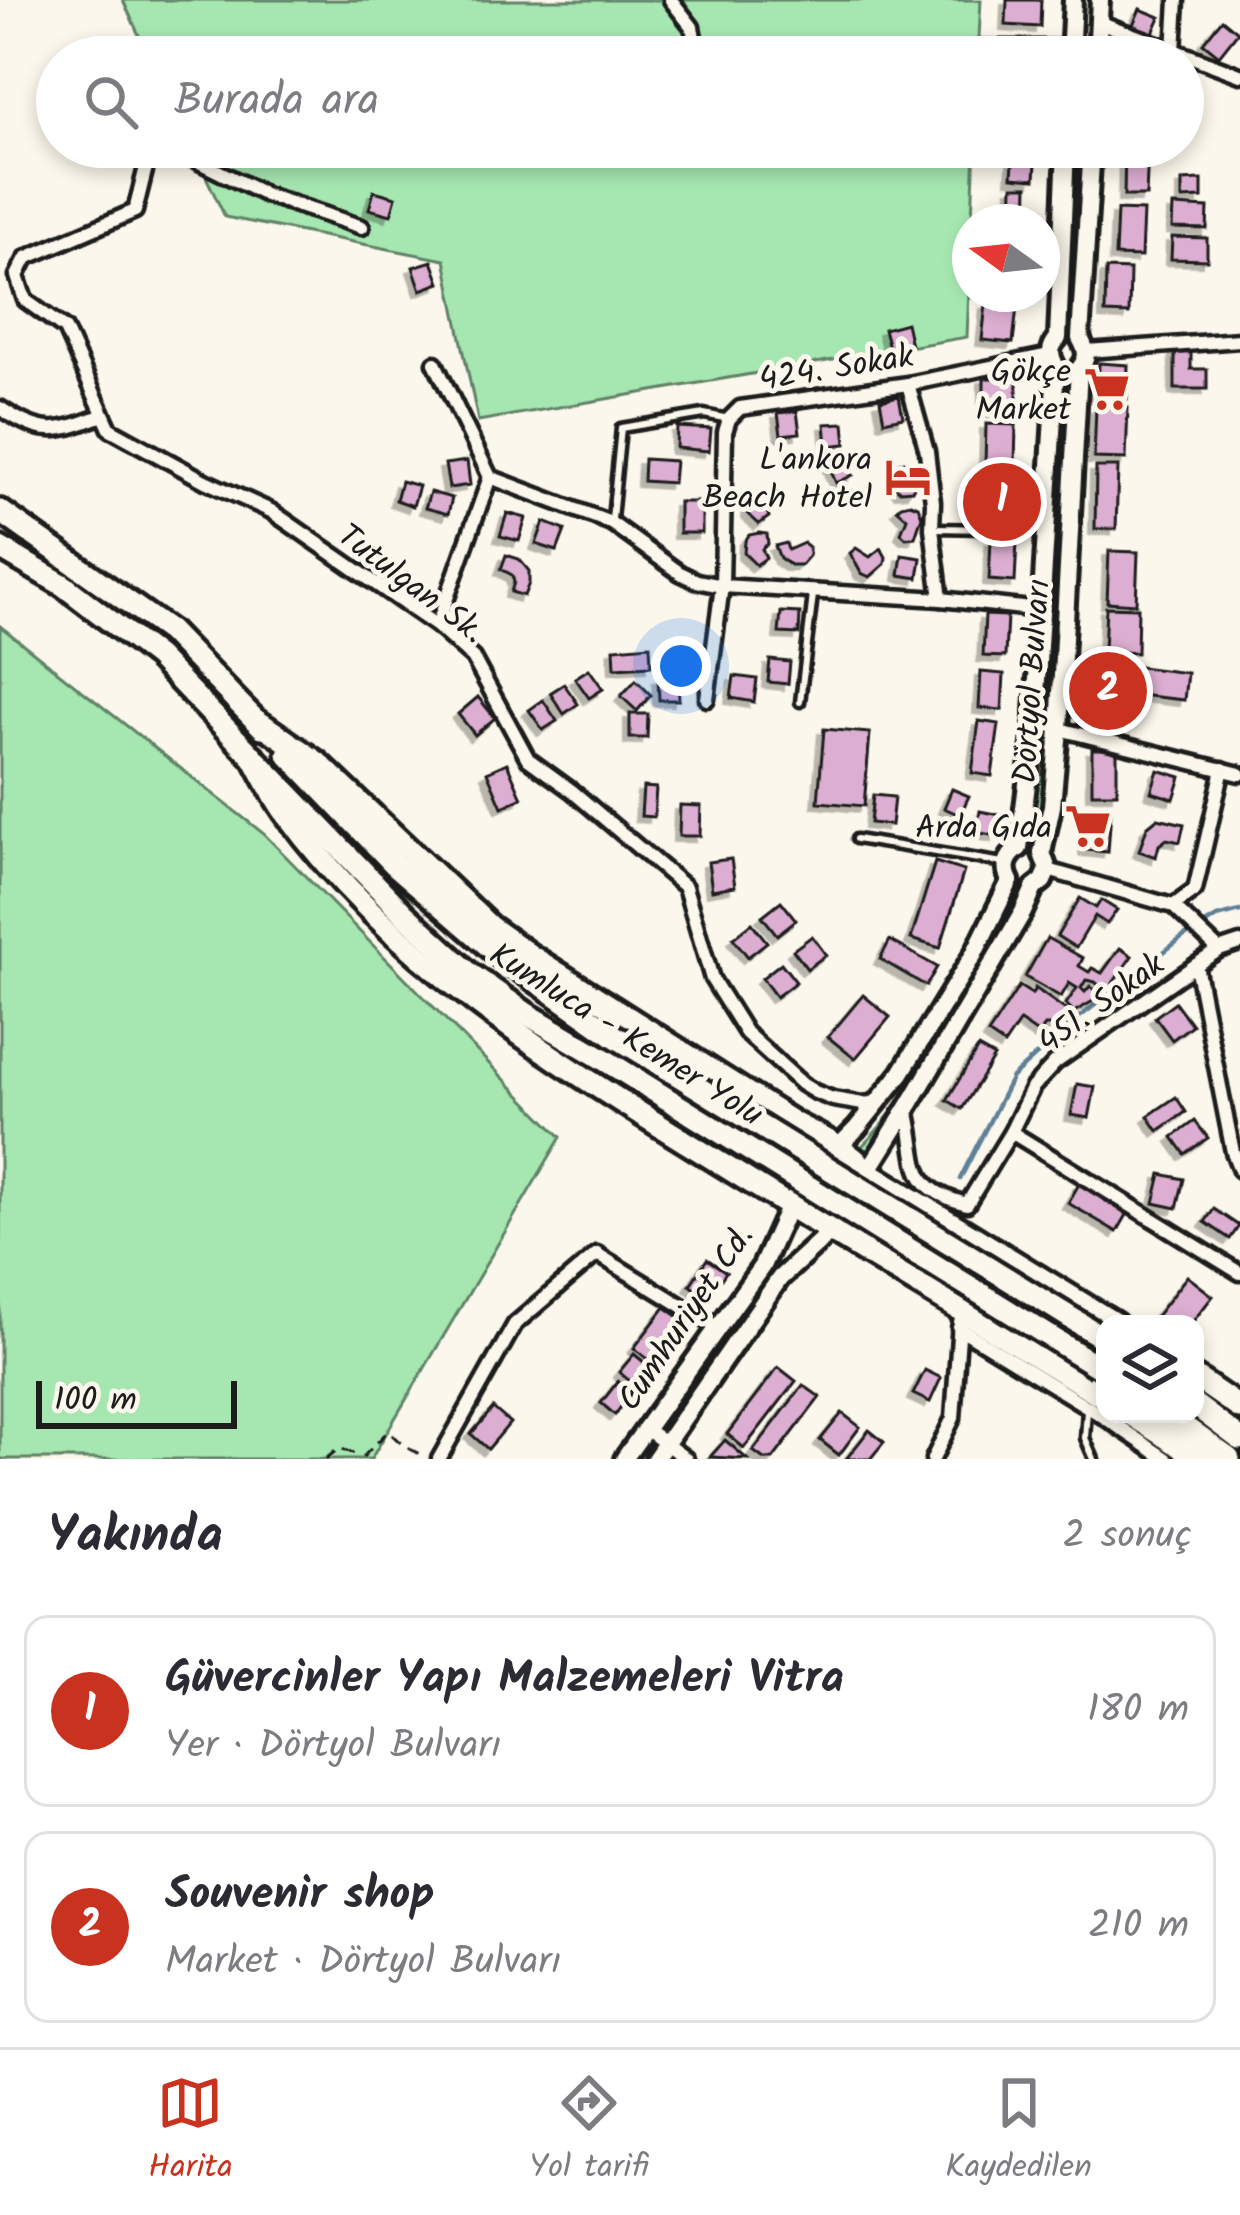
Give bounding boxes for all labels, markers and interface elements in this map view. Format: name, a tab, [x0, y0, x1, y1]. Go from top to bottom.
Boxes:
search box	[36, 36, 1204, 168]
text: Burada ara	[174, 66, 379, 138]
icon: search	[78, 69, 144, 135]
north arrow	[952, 204, 1060, 312]
street label: 424. Sokak	[756, 331, 918, 408]
place label: Gökçe Market	[975, 347, 1072, 438]
supermarket icon: Gökçe Market	[1082, 364, 1132, 414]
place label: L'ankora Beach Hotel	[702, 435, 872, 526]
hotel icon: L'ankora Beach Hotel	[883, 452, 933, 502]
pin: 1	[963, 457, 1041, 547]
street label: Tutulgan Sk.	[325, 512, 495, 658]
street label: Dörtyol Bulvarı	[1000, 577, 1067, 786]
your location	[651, 636, 711, 696]
pin: 2	[1069, 646, 1147, 736]
supermarket icon: Arda Gıda	[1063, 801, 1113, 851]
place label: Arda Gıda	[915, 803, 1052, 856]
street label: Kumluca - Kemer Yolu	[478, 930, 773, 1142]
street label: 451. Sokak	[1027, 940, 1177, 1069]
street label: Cumhuriyet Cd.	[605, 1215, 769, 1423]
map controls	[1096, 1315, 1204, 1423]
button: layers	[1096, 1315, 1204, 1423]
scale bar	[36, 1375, 237, 1428]
text: 100 m	[54, 1375, 137, 1428]
text: Yakında	[48, 1497, 223, 1578]
text: 2 sonuç	[1062, 1506, 1192, 1568]
text: Güvercinler Yapı Malzemeleri Vitra	[165, 1644, 844, 1716]
text: 1	[84, 1680, 96, 1742]
text: 180 m	[1087, 1680, 1189, 1742]
text: Yer · Dörtyol Bulvarı	[165, 1716, 501, 1778]
text: Souvenir shop	[165, 1860, 435, 1932]
text: 2	[79, 1896, 101, 1958]
text: 210 m	[1088, 1896, 1189, 1958]
text: Market · Dörtyol Bulvarı	[165, 1932, 561, 1994]
tab: Harita	[148, 2070, 233, 2195]
tab: Yol tarifi	[529, 2070, 649, 2195]
tab: Kaydedilen	[945, 2070, 1092, 2195]

